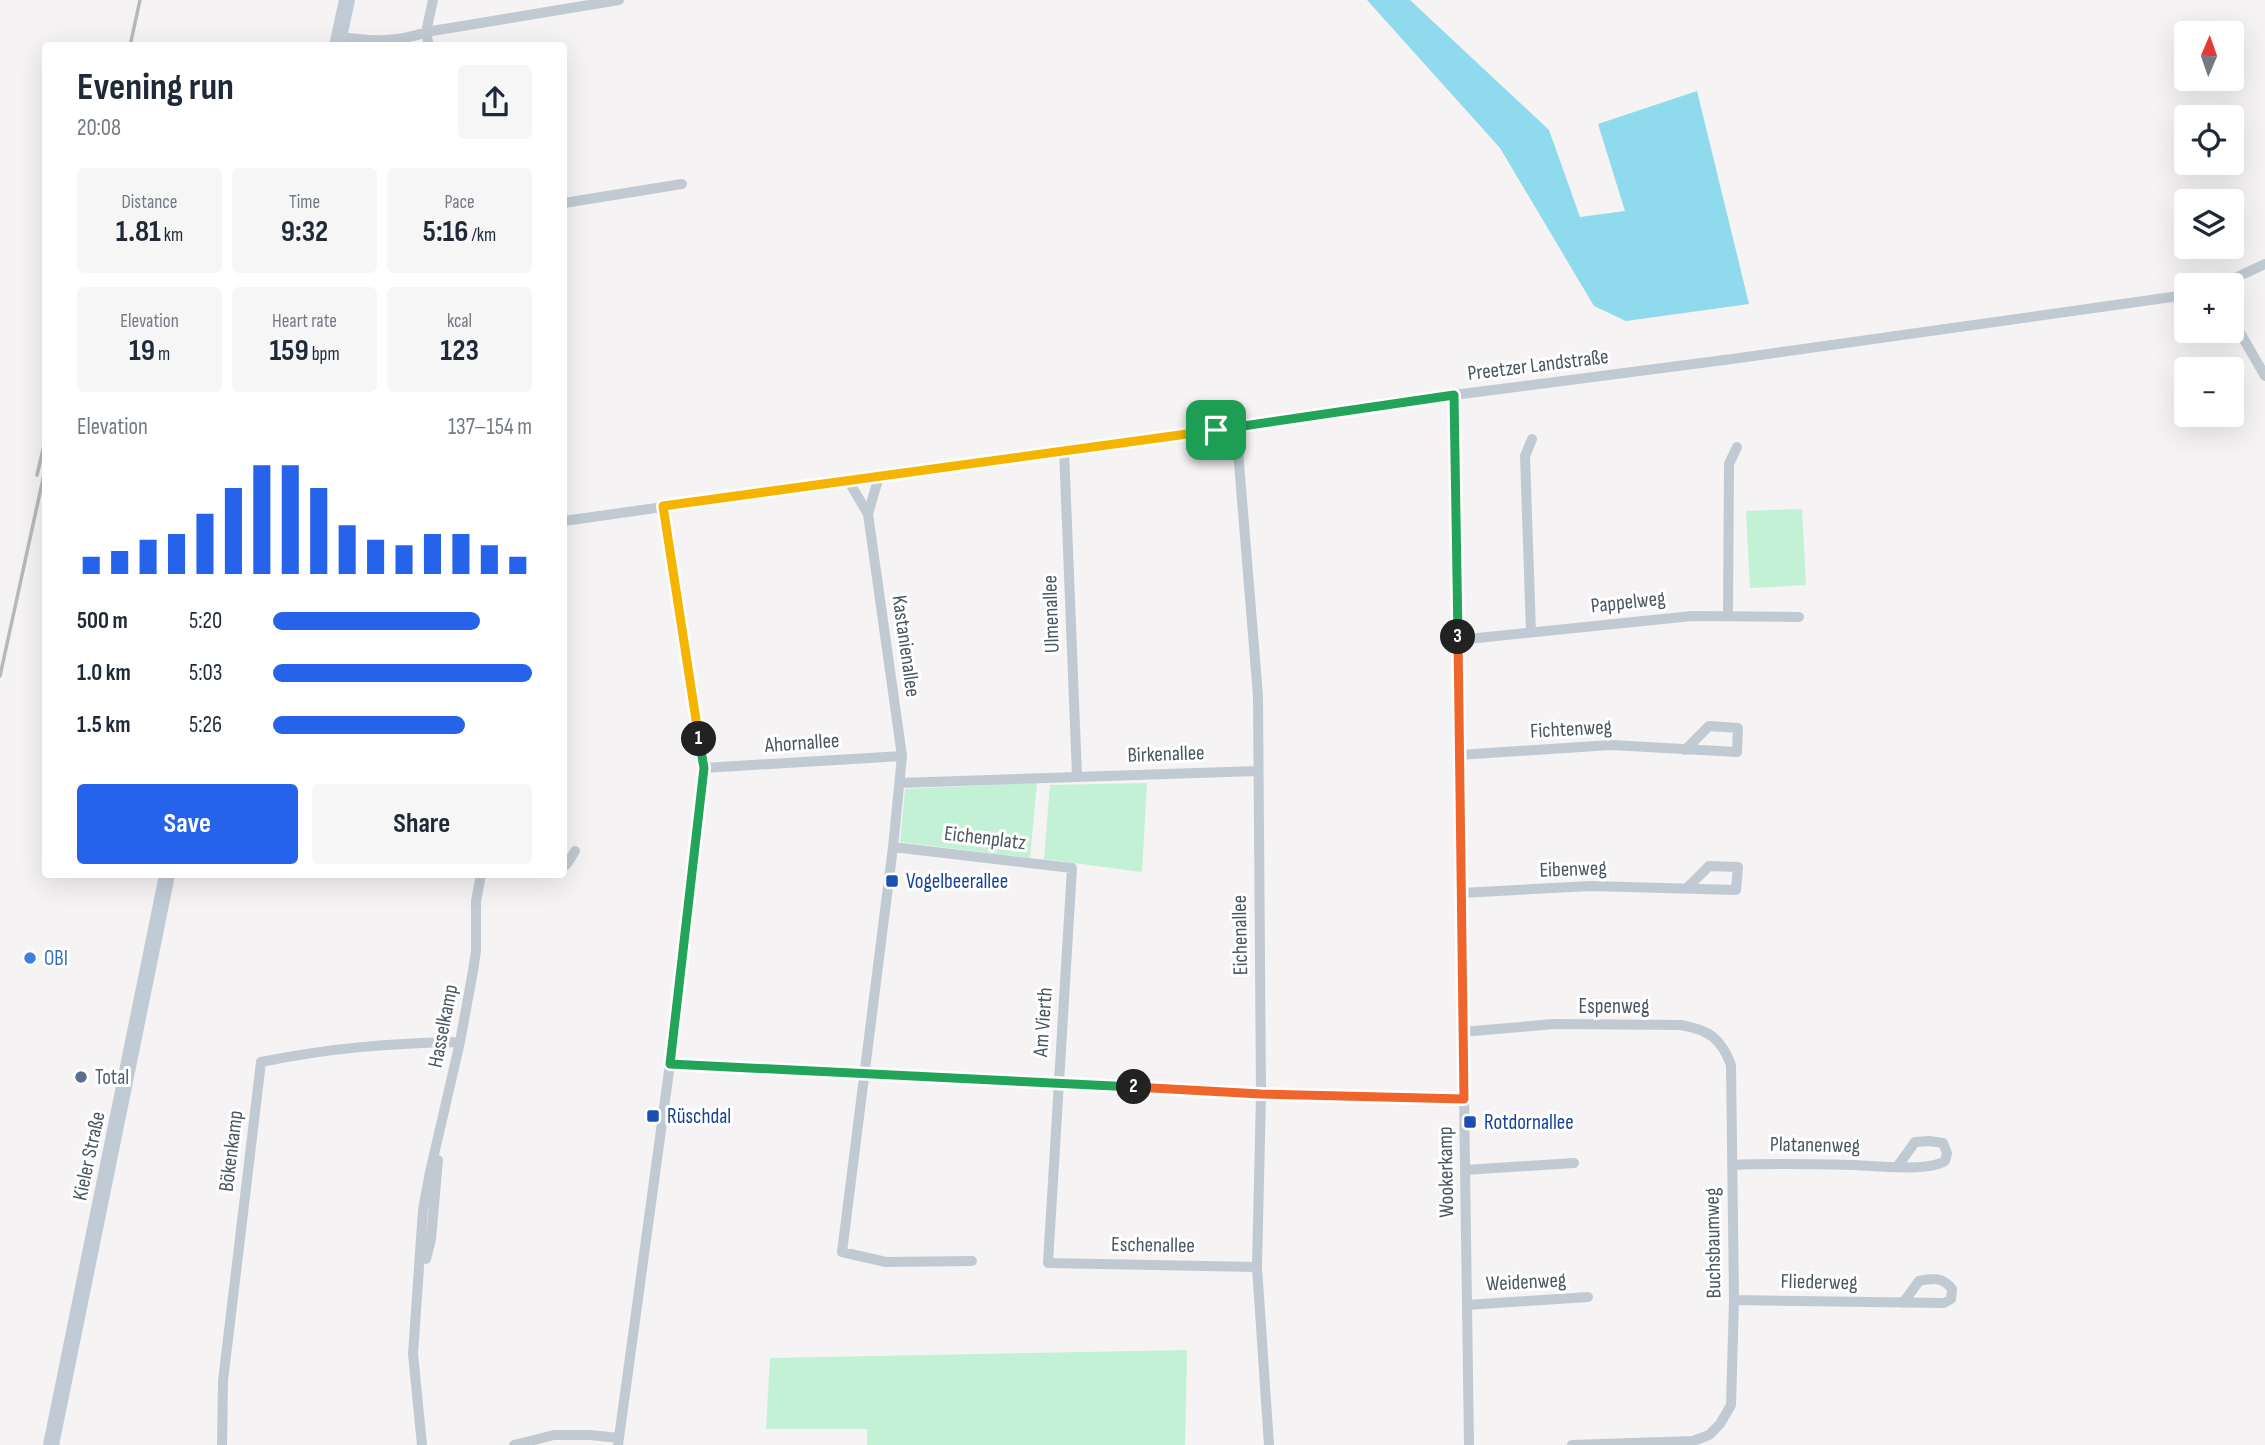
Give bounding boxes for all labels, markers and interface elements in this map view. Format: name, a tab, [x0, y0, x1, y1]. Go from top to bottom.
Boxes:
north arrow	[2174, 21, 2244, 91]
map controls	[2174, 21, 2244, 427]
text: Evening run	[77, 65, 234, 110]
button: share	[458, 65, 532, 139]
button: locate	[2174, 105, 2244, 175]
text: 20:08	[77, 114, 121, 142]
button: layers	[2174, 189, 2244, 259]
text: Distance	[121, 191, 178, 214]
text: Time	[289, 191, 320, 214]
text: Pace	[444, 191, 475, 214]
text: 1.81	[116, 214, 161, 250]
text: 9:32	[281, 214, 328, 250]
text: 5:16	[423, 214, 469, 250]
text: km	[161, 224, 183, 247]
text: /km	[469, 224, 496, 247]
button: +	[2174, 273, 2244, 343]
text: Elevation	[120, 310, 179, 333]
text: Heart rate	[272, 310, 337, 333]
text: kcal	[447, 310, 472, 333]
text: 19	[129, 333, 155, 369]
text: 159	[269, 333, 309, 369]
text: 123	[440, 333, 479, 369]
text: m	[155, 343, 170, 366]
text: bpm	[309, 343, 340, 366]
street label: Preetzer Landstraße	[1466, 344, 1610, 386]
button: −	[2174, 357, 2244, 427]
pin	[1186, 400, 1246, 460]
icon: arrive	[1197, 411, 1235, 449]
text: Elevation	[77, 413, 148, 441]
text: 137–154 m	[448, 413, 532, 441]
street label: Ulmenallee	[1037, 575, 1065, 653]
street label: Pappelweg	[1589, 586, 1667, 618]
street label: Kastanienallee	[886, 594, 926, 698]
text: 500 m	[77, 607, 128, 635]
text: 5:20	[189, 607, 222, 635]
pin: 3	[1440, 620, 1476, 654]
text: 3	[1453, 625, 1462, 648]
text: 1.0 km	[77, 659, 131, 687]
text: 5:03	[189, 659, 222, 687]
text: 1.5 km	[77, 711, 130, 739]
text: 5:26	[189, 711, 222, 739]
street label: Fichtenweg	[1529, 714, 1613, 744]
pin: 1	[682, 722, 716, 756]
text: 1	[695, 727, 702, 750]
street label: Ahornallee	[763, 728, 840, 758]
street label: Birkenallee	[1127, 740, 1205, 768]
button: Save	[77, 784, 298, 864]
button: Share	[312, 784, 532, 864]
street label: Eichenplatz	[943, 821, 1028, 855]
street label: Eibenweg	[1539, 855, 1607, 883]
place label: Vogelbeerallee	[906, 869, 1008, 894]
marker: Vogelbeerallee	[884, 873, 900, 889]
street label: Eichenallee	[1227, 895, 1253, 975]
place label: OBI	[44, 946, 68, 971]
marker: OBI	[22, 950, 38, 966]
street label: Hasselkamp	[423, 982, 463, 1070]
street label: Am Vierth	[1028, 986, 1058, 1059]
street label: Espenweg	[1579, 994, 1649, 1019]
place label: Total	[95, 1065, 129, 1090]
marker: Total	[73, 1069, 89, 1085]
pin: 2	[1116, 1070, 1152, 1104]
text: 2	[1129, 1075, 1138, 1098]
place label: Rüschdal	[667, 1104, 731, 1129]
marker: Rüschdal	[645, 1108, 661, 1124]
street label: Kieler Straße	[67, 1109, 111, 1203]
street label: Bökenkamp	[214, 1109, 248, 1193]
place label: Rotdornallee	[1484, 1110, 1574, 1135]
marker: Rotdornallee	[1462, 1114, 1478, 1130]
street label: Wookerkamp	[1433, 1126, 1459, 1218]
street label: Platanenweg	[1770, 1132, 1860, 1158]
street label: Buchsbaumweg	[1700, 1187, 1726, 1299]
street label: Eschenallee	[1111, 1232, 1195, 1258]
street label: Weidenweg	[1485, 1267, 1567, 1297]
street label: Fliederweg	[1780, 1269, 1858, 1295]

